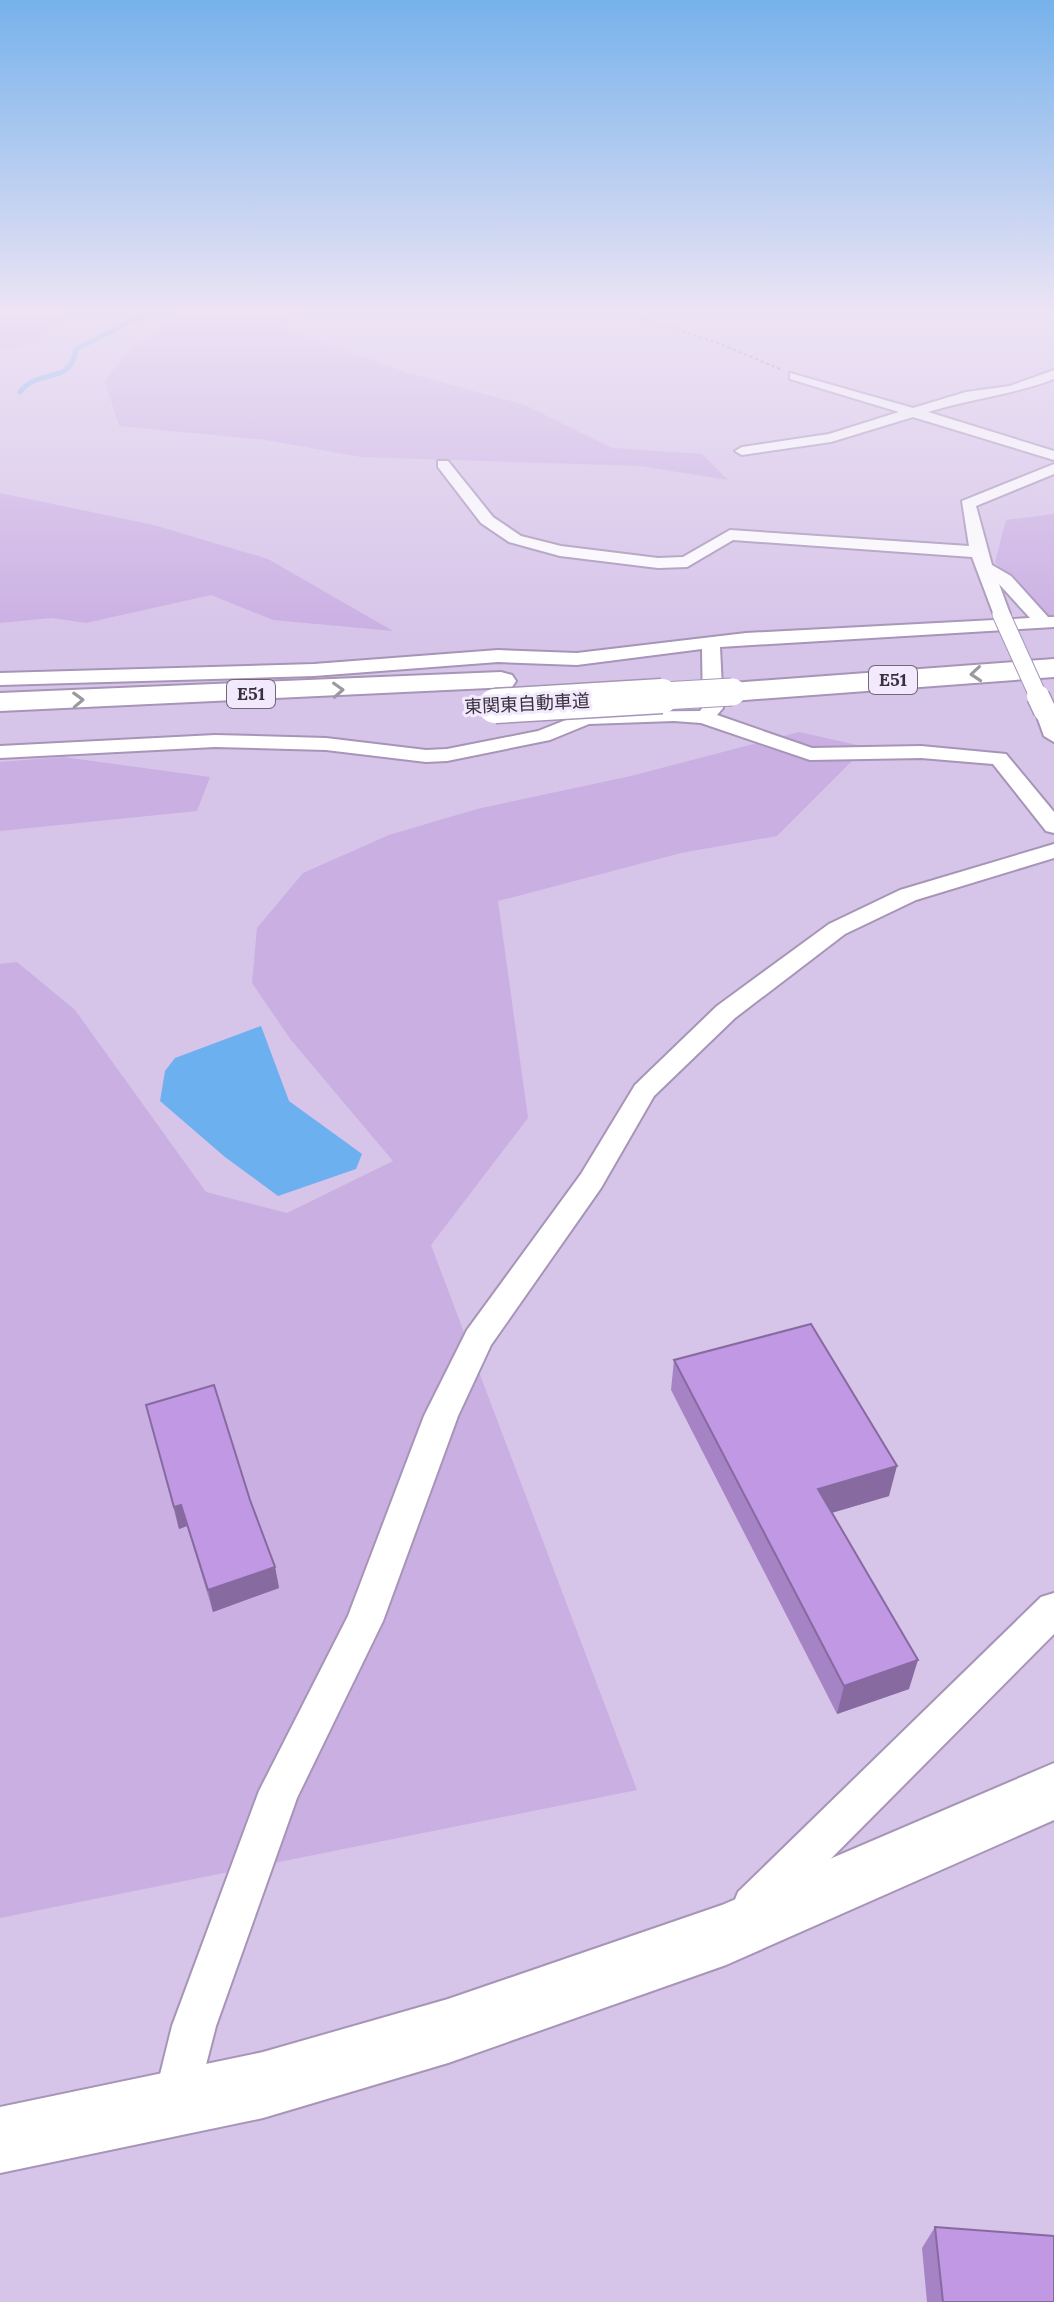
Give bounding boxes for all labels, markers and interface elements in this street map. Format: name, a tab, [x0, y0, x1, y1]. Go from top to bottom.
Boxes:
one-way arrow	[969, 665, 982, 682]
road number: E51	[869, 666, 917, 694]
road number: E51	[227, 680, 275, 708]
one-way arrow	[332, 682, 345, 699]
street label: 東関東自動車道	[463, 689, 590, 718]
one-way arrow	[72, 691, 85, 709]

